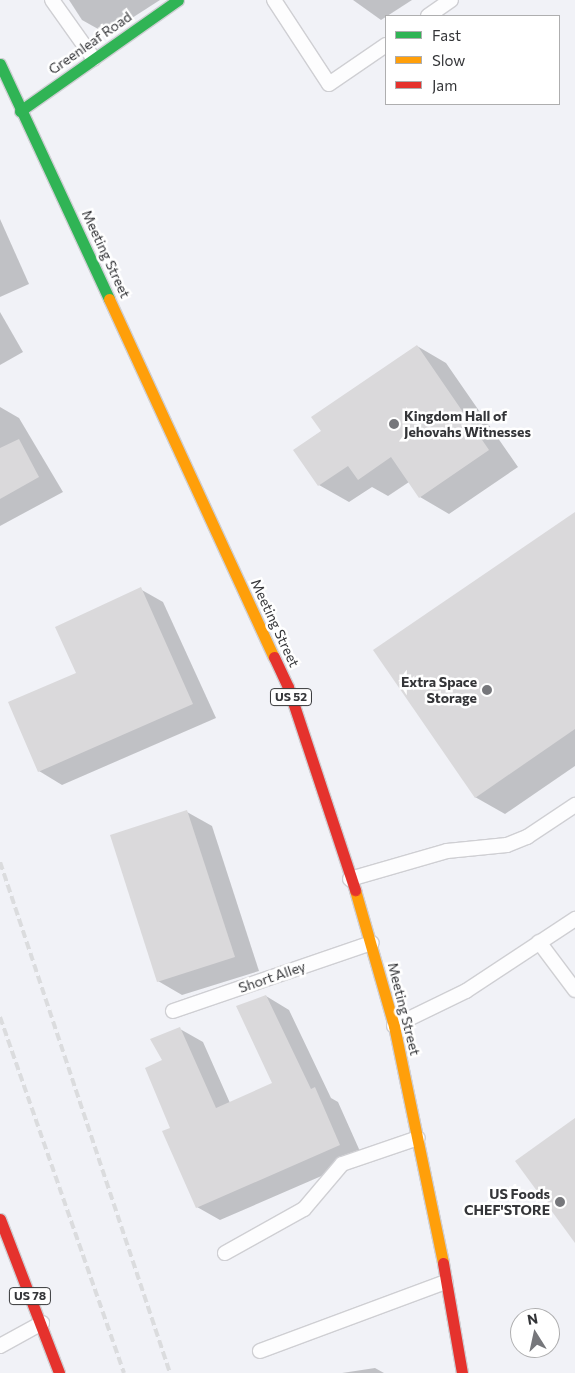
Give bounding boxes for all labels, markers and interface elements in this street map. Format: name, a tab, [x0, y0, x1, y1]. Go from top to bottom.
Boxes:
street label: Greenleaf Road	[45, 8, 135, 78]
legend	[385, 15, 560, 105]
text: Fast	[432, 26, 461, 44]
text: Slow	[432, 51, 465, 69]
text: Jam	[432, 76, 457, 94]
street label: Meeting Street	[78, 207, 134, 301]
place label: Kingdom Hall of Jehovahs Witnesses	[404, 408, 531, 441]
marker: Kingdom Hall of Jehovahs Witnesses	[388, 418, 400, 430]
street label: Meeting Street	[247, 576, 303, 670]
place label: Extra Space Storage	[401, 674, 477, 706]
marker: Extra Space Storage	[481, 684, 493, 696]
road number: US 52	[270, 688, 312, 706]
street label: Short Alley	[236, 958, 308, 996]
street label: Meeting Street	[384, 961, 424, 1057]
place label: US Foods CHEF'STORE	[464, 1186, 550, 1218]
marker: US Foods CHEF'STORE	[554, 1196, 566, 1208]
road number: US 78	[9, 1286, 51, 1305]
north arrow	[510, 1308, 560, 1358]
text: N	[526, 1309, 539, 1328]

